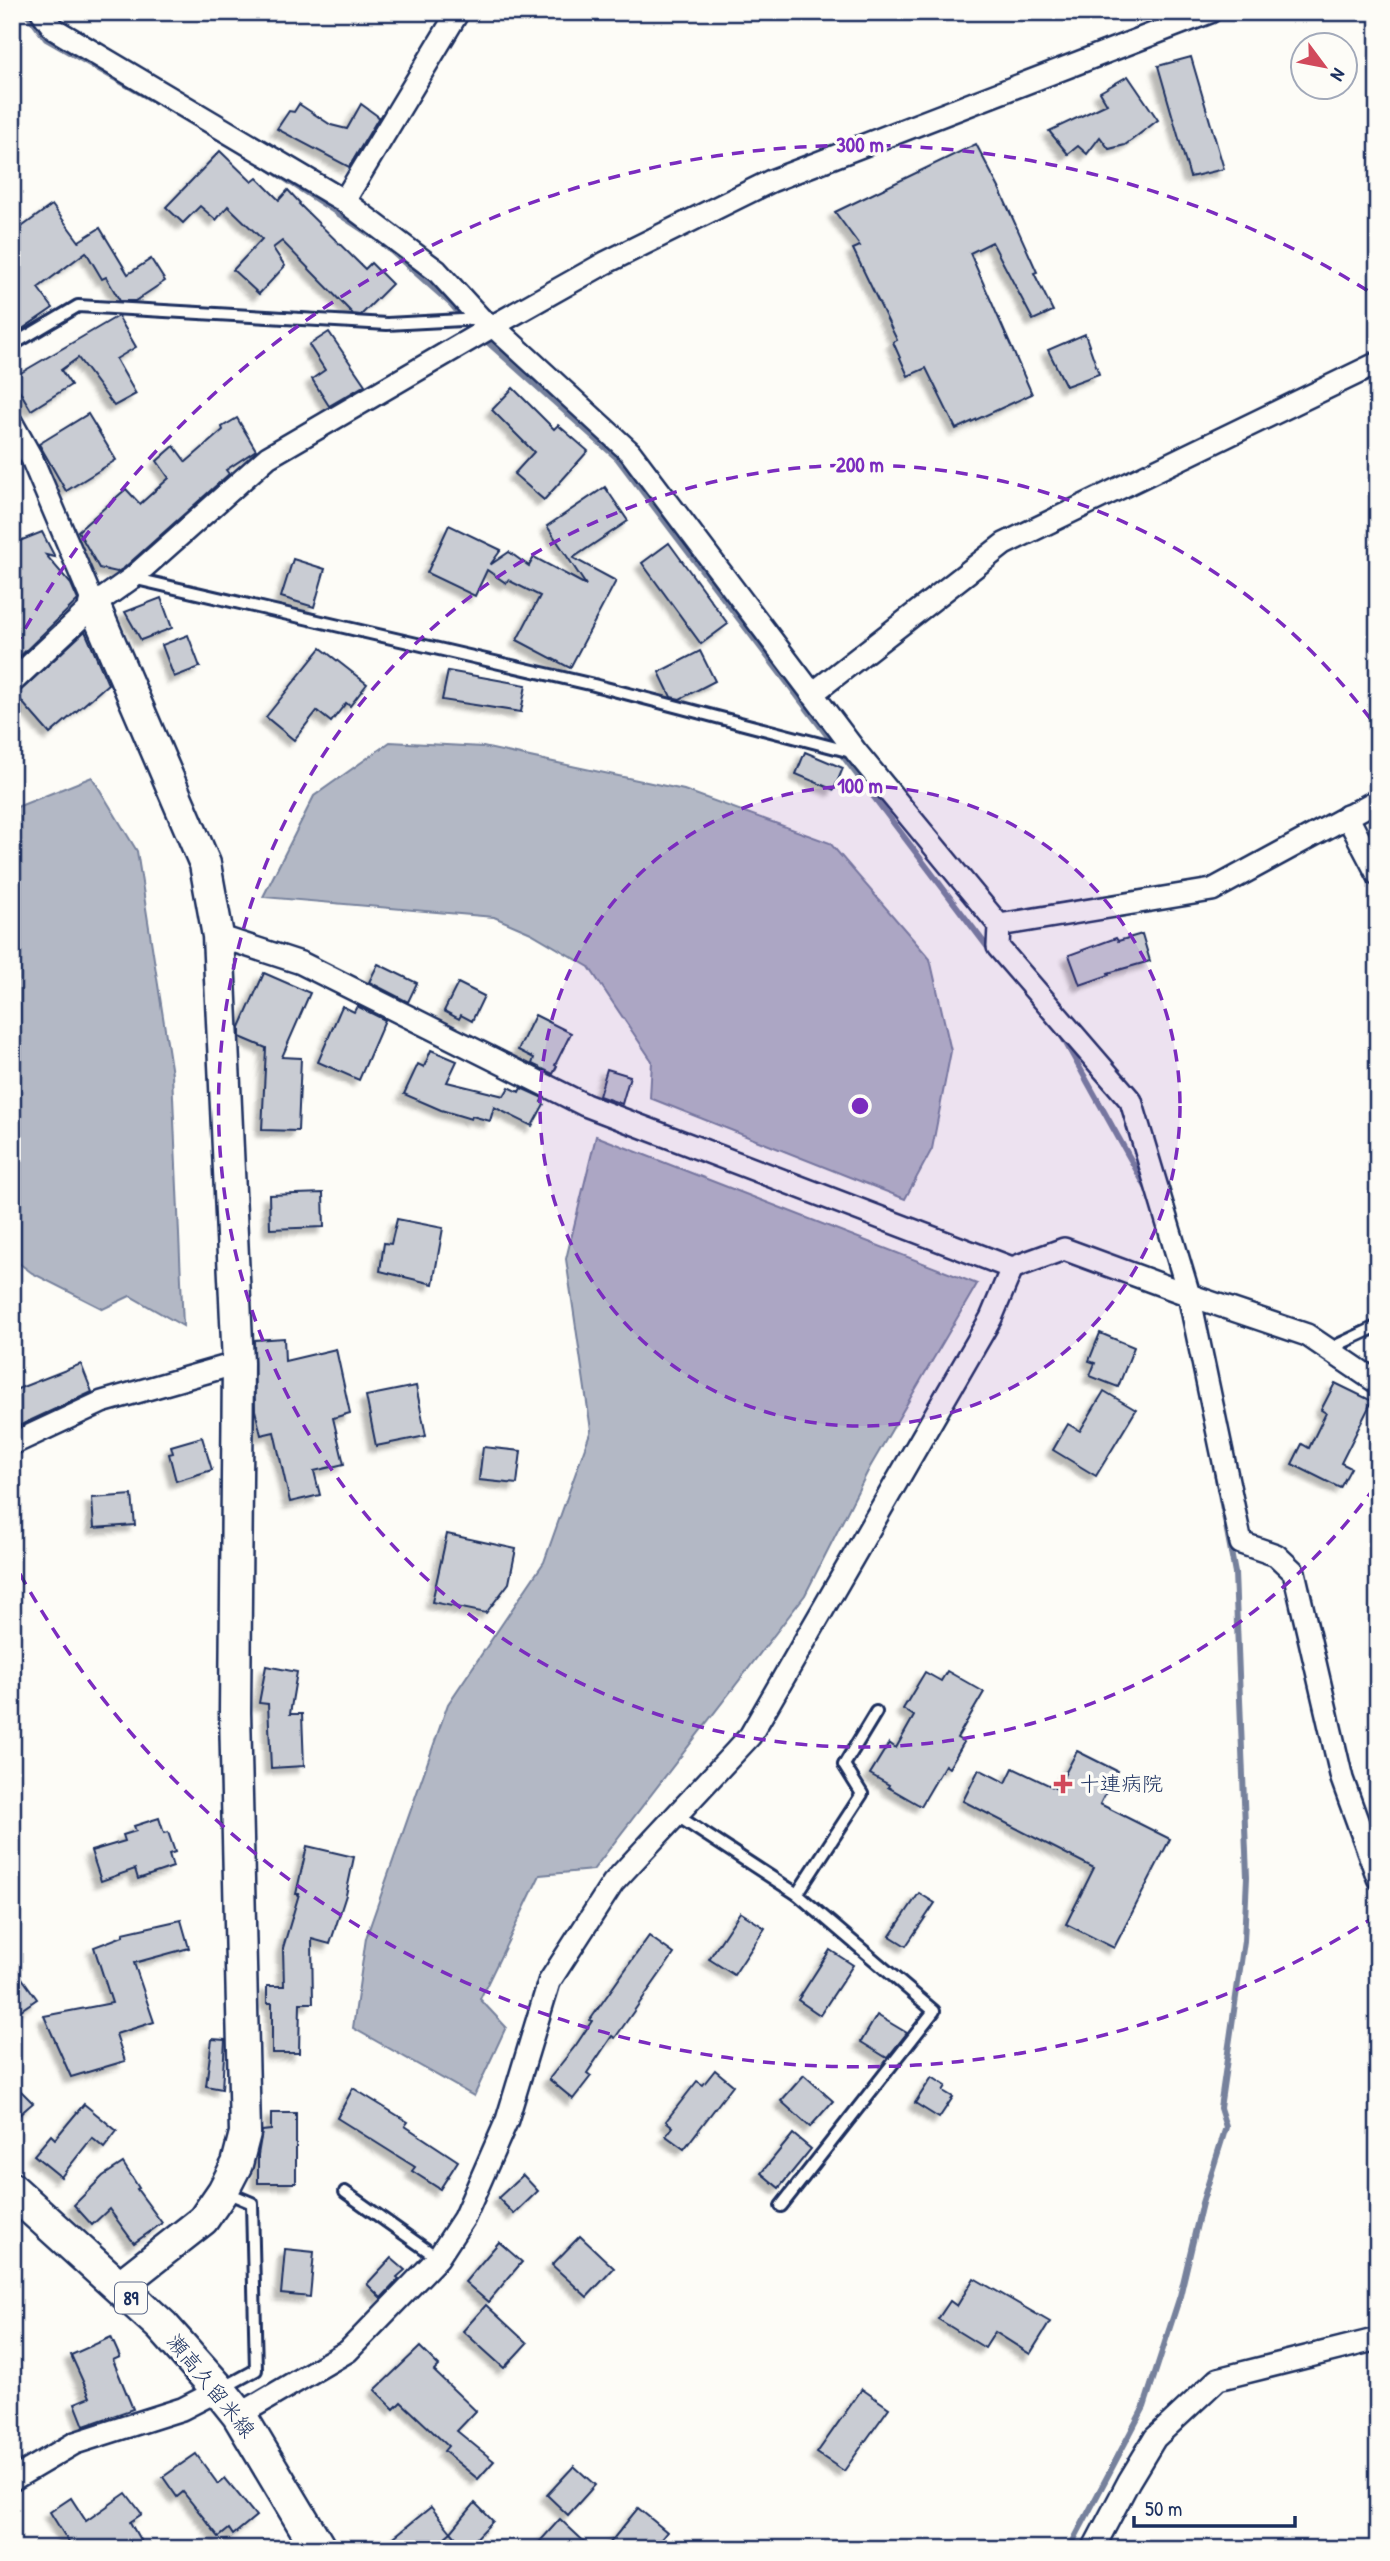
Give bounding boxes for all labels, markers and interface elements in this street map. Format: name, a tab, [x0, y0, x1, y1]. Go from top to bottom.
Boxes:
north arrow	[1288, 32, 1358, 102]
text: N	[1325, 64, 1352, 86]
text: 300 m	[836, 130, 884, 159]
text: 200 m	[836, 450, 884, 479]
text: 100 m	[837, 771, 883, 800]
centre of rings	[848, 1094, 872, 1118]
place label: 十連病院	[1079, 1769, 1163, 1798]
marker: 十連病院	[1053, 1774, 1073, 1794]
road number: 89	[115, 2282, 147, 2314]
street label: 瀬高久留米線	[160, 2328, 262, 2444]
scale bar	[1134, 2484, 1296, 2528]
text: 50 m	[1145, 2494, 1182, 2523]

